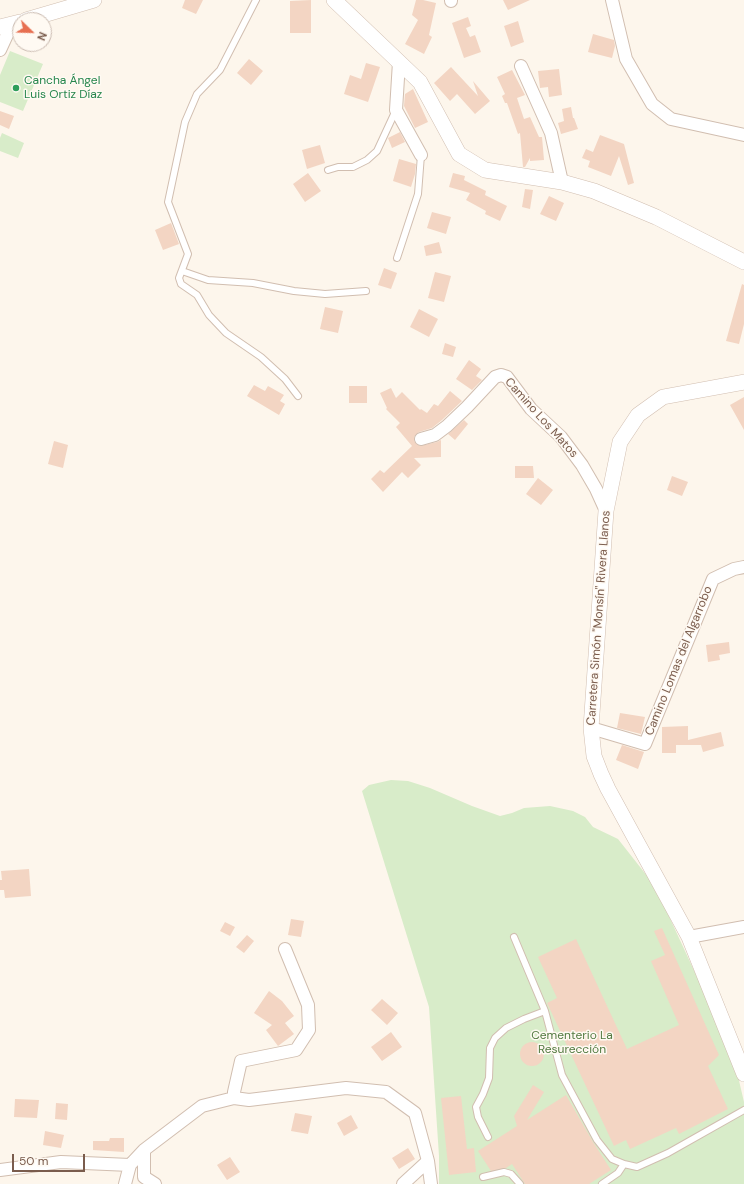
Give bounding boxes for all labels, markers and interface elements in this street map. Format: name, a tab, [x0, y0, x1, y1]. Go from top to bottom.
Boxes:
north arrow	[12, 12, 52, 52]
text: N	[34, 30, 50, 43]
place label: Cancha Ángel Luis Ortiz Díaz	[24, 74, 102, 102]
marker: Cancha Ángel Luis Ortiz Díaz	[11, 83, 21, 93]
street label: Camino Los Matos	[501, 375, 581, 461]
street label: Carretera Simón "Monsín" Rivera Llanos	[584, 510, 614, 726]
street label: Camino Lomas del Algarrobo	[642, 584, 716, 738]
park label: Cementerio La Resurección	[531, 1029, 613, 1057]
scale bar	[14, 1146, 87, 1172]
text: 50 m	[19, 1153, 48, 1169]

